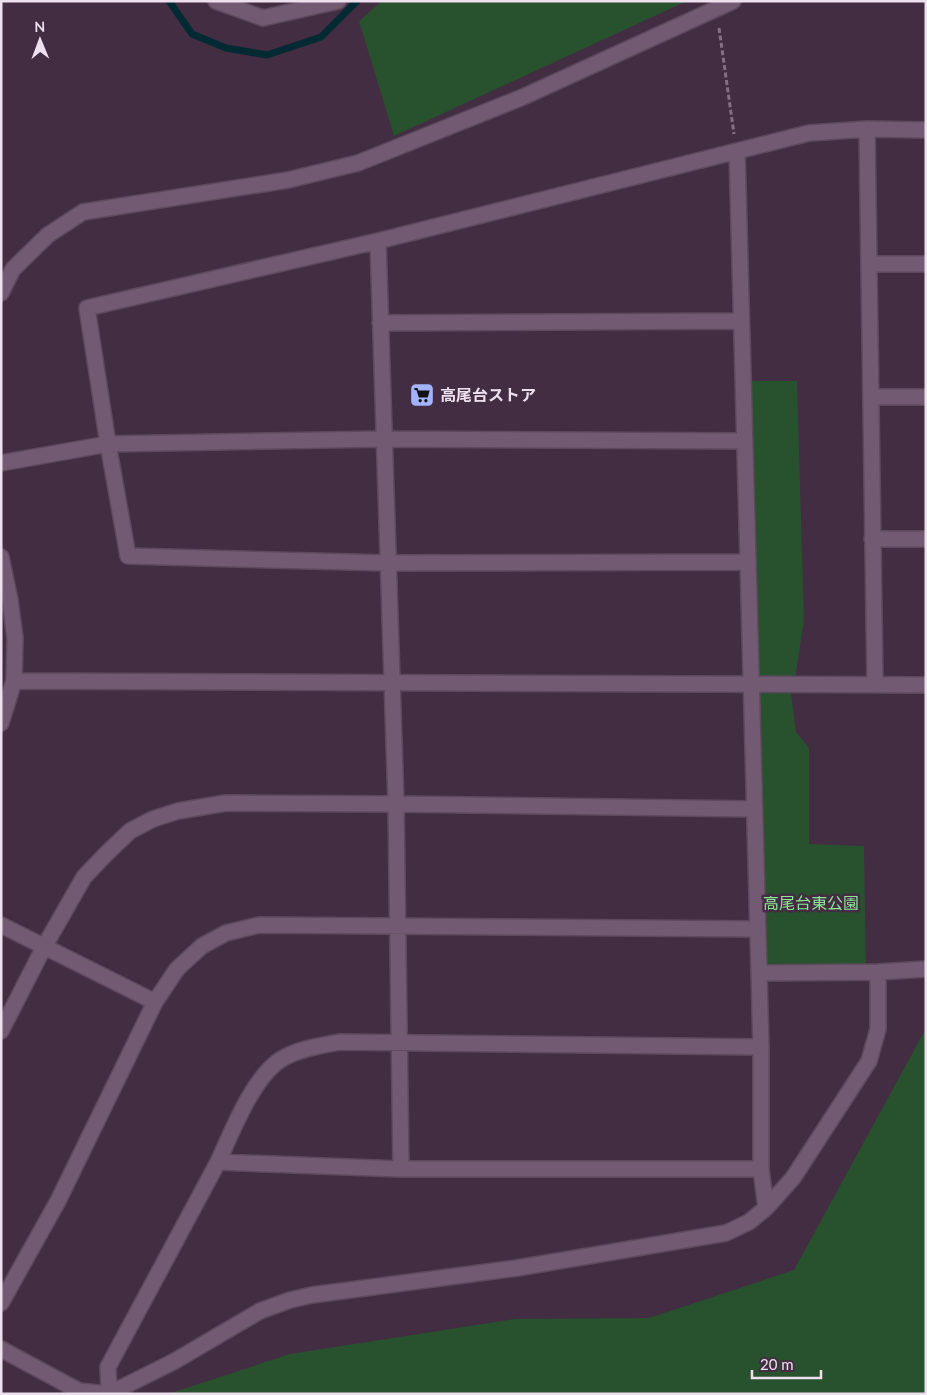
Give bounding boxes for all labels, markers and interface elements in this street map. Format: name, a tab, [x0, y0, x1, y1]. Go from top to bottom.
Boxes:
north arrow	[15, 15, 65, 65]
text: N	[34, 18, 45, 35]
supermarket icon: 高尾台ストア	[409, 382, 435, 408]
place label: 高尾台ストア	[440, 385, 536, 404]
park label: 高尾台東公園	[763, 893, 859, 912]
scale bar	[752, 1348, 821, 1380]
text: 20 m	[760, 1355, 794, 1373]

